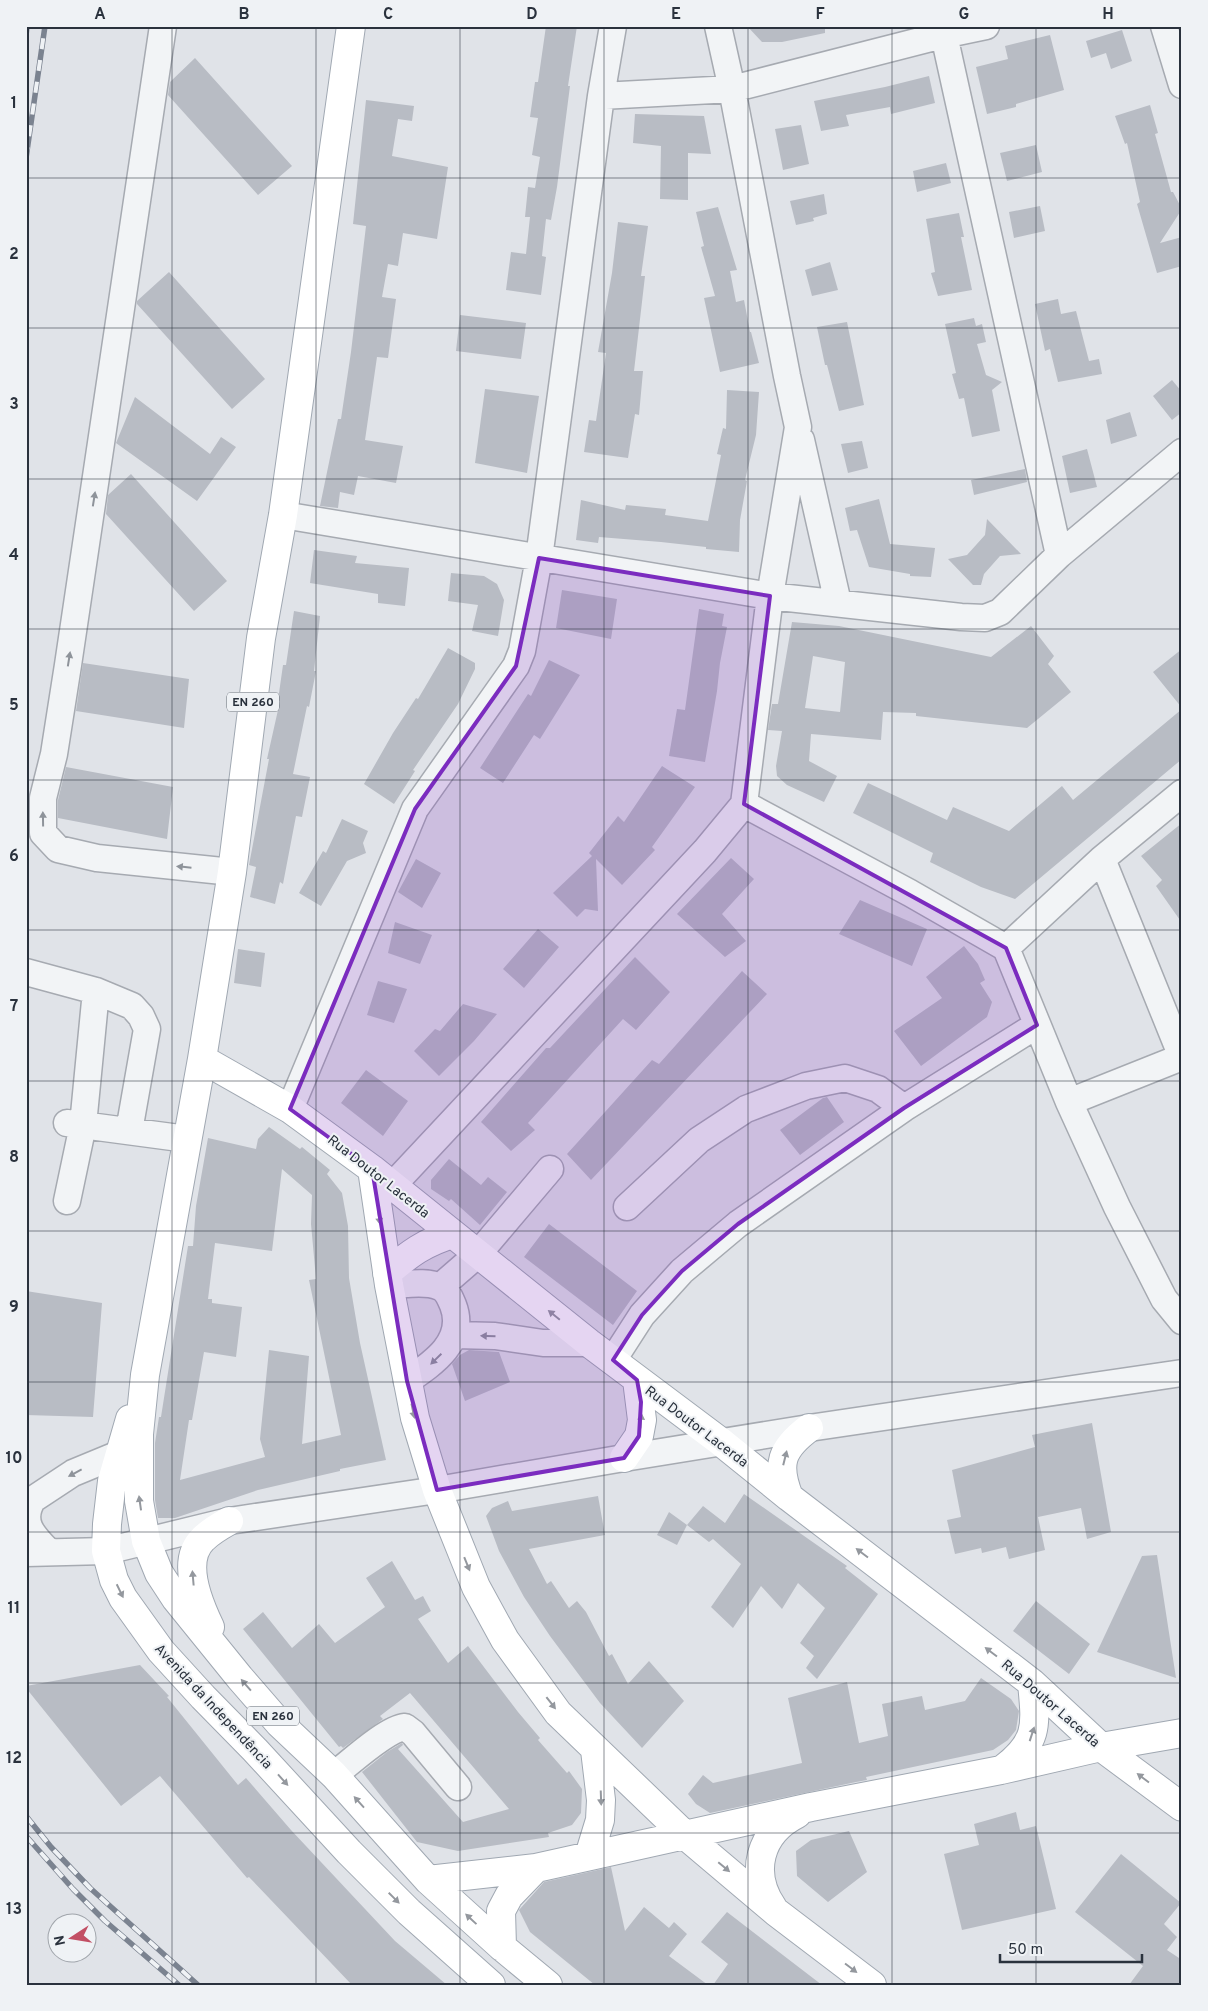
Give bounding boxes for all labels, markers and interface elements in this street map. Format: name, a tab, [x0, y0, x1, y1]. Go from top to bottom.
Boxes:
text: A	[94, 5, 106, 25]
text: B	[238, 5, 250, 25]
text: C	[383, 5, 393, 25]
text: D	[526, 5, 538, 25]
text: E	[671, 5, 681, 25]
text: F	[815, 5, 825, 25]
text: G	[959, 5, 969, 25]
text: H	[1102, 5, 1114, 25]
text: 1	[11, 94, 17, 114]
text: 2	[9, 245, 19, 265]
text: 3	[9, 395, 19, 415]
one-way arrow	[90, 490, 98, 506]
text: 4	[9, 546, 19, 566]
one-way arrow	[65, 651, 73, 667]
road number: EN 260	[227, 692, 279, 712]
text: 5	[9, 696, 19, 716]
one-way arrow	[39, 811, 47, 827]
text: 6	[9, 847, 19, 867]
one-way arrow	[175, 863, 191, 871]
text: 7	[10, 997, 18, 1017]
street label: Rua Doutor Lacerda	[324, 1132, 433, 1222]
text: 8	[9, 1148, 19, 1168]
one-way arrow	[375, 1209, 383, 1225]
text: 9	[9, 1298, 19, 1318]
one-way arrow	[547, 1309, 560, 1320]
one-way arrow	[480, 1332, 496, 1340]
one-way arrow	[430, 1353, 442, 1365]
street label: Rua Doutor Lacerda	[641, 1383, 751, 1472]
one-way arrow	[409, 1404, 417, 1419]
one-way arrow	[637, 1413, 645, 1429]
text: 10	[6, 1449, 22, 1469]
one-way arrow	[781, 1451, 789, 1466]
one-way arrow	[68, 1469, 81, 1478]
one-way arrow	[135, 1495, 143, 1511]
one-way arrow	[856, 1548, 869, 1559]
one-way arrow	[463, 1557, 471, 1572]
one-way arrow	[189, 1570, 197, 1586]
one-way arrow	[116, 1584, 124, 1598]
text: 11	[8, 1599, 20, 1619]
street label: Avenida da Independência	[150, 1641, 275, 1773]
one-way arrow	[984, 1647, 998, 1657]
street label: Rua Doutor Lacerda	[997, 1657, 1103, 1752]
one-way arrow	[241, 1679, 252, 1692]
one-way arrow	[545, 1696, 556, 1709]
road number: EN 260	[247, 1706, 299, 1725]
one-way arrow	[1028, 1726, 1036, 1741]
text: 12	[6, 1749, 22, 1769]
one-way arrow	[277, 1773, 289, 1785]
one-way arrow	[1137, 1773, 1150, 1784]
one-way arrow	[597, 1790, 605, 1806]
one-way arrow	[353, 1796, 364, 1809]
one-way arrow	[717, 1862, 730, 1873]
one-way arrow	[388, 1891, 400, 1903]
text: 13	[6, 1900, 22, 1920]
one-way arrow	[466, 1913, 478, 1925]
north arrow	[48, 1914, 98, 1964]
scale bar	[1000, 1931, 1143, 1963]
text: N	[51, 1934, 70, 1947]
text: 50 m	[1008, 1941, 1043, 1960]
one-way arrow	[844, 1963, 857, 1974]

